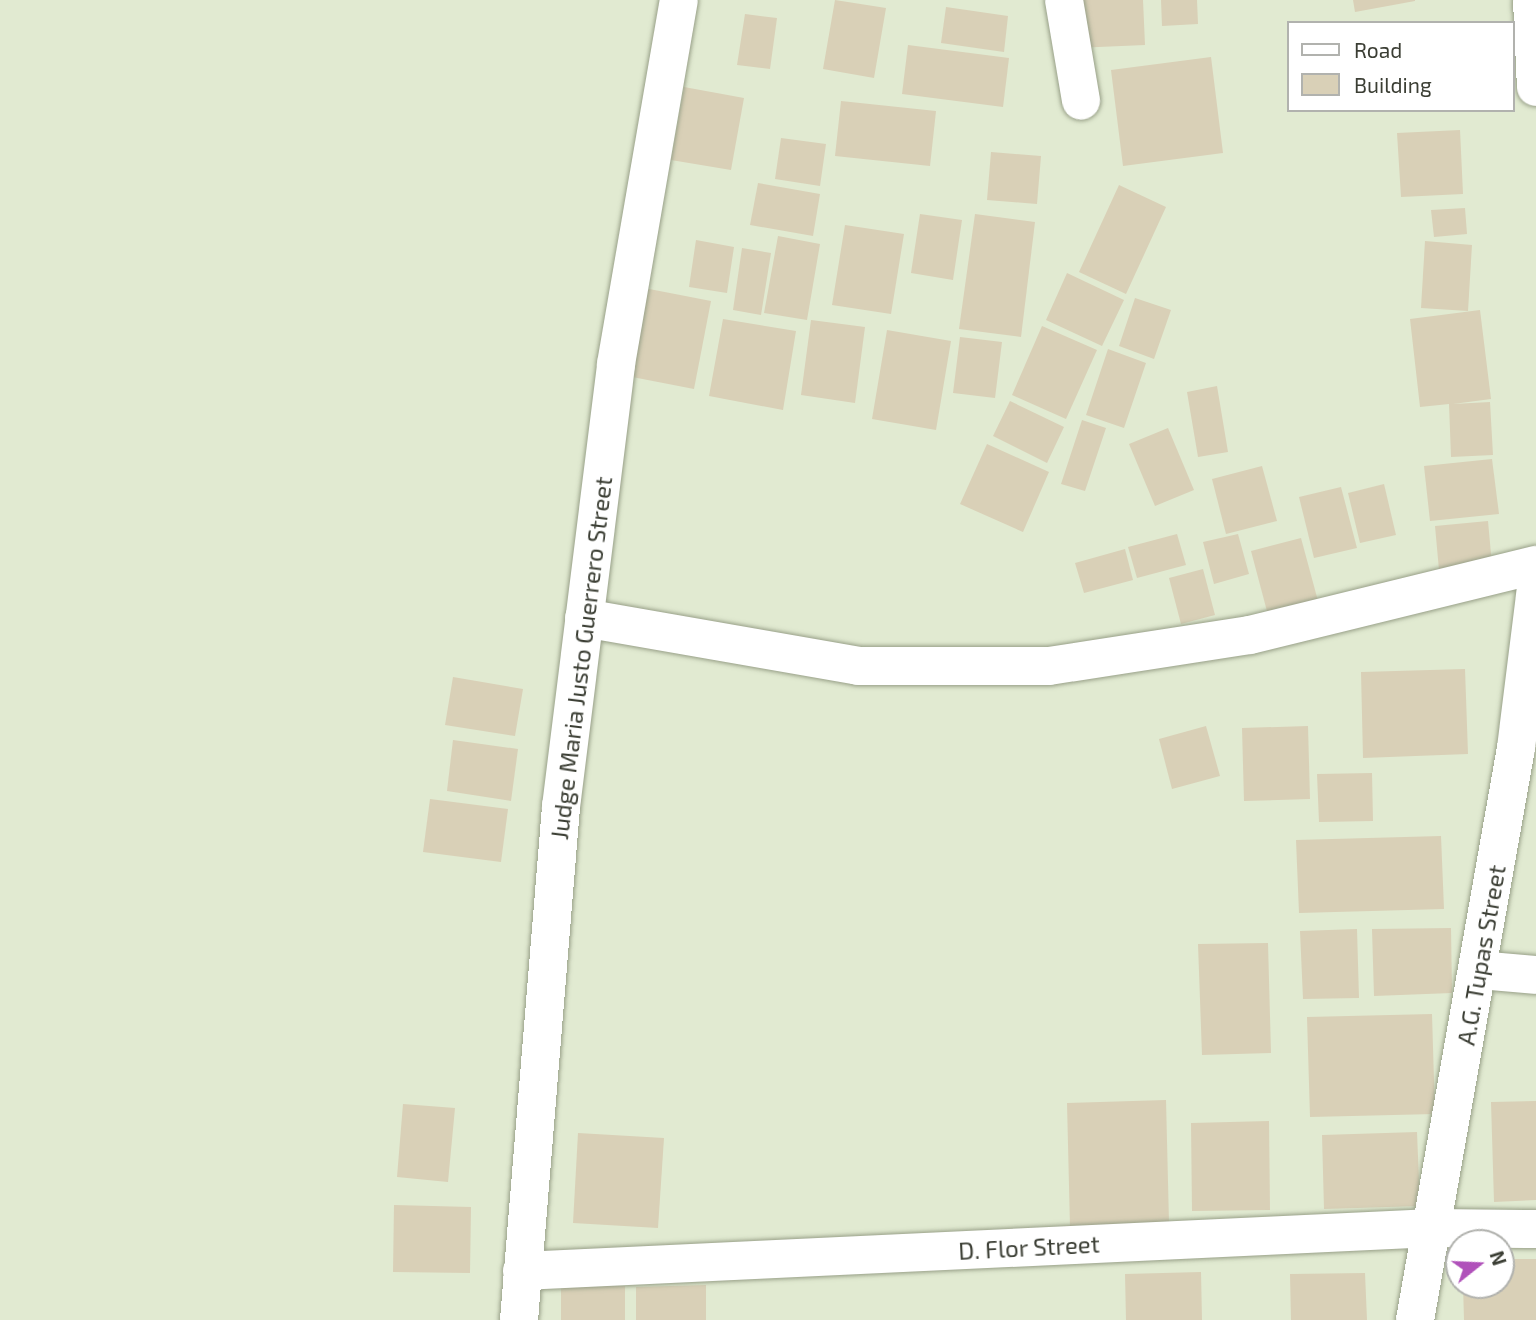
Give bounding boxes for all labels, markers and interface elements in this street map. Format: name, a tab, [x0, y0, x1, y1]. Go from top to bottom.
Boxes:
legend	[1288, 21, 1515, 112]
text: Road	[1354, 37, 1402, 62]
text: Building	[1354, 72, 1432, 97]
street label: Judge Maria Justo Guerrero Street	[544, 475, 618, 841]
street label: A.G. Tupas Street	[1451, 862, 1511, 1048]
street label: D. Flor Street	[957, 1229, 1101, 1265]
north arrow	[1445, 1229, 1515, 1299]
text: N	[1485, 1248, 1512, 1268]

